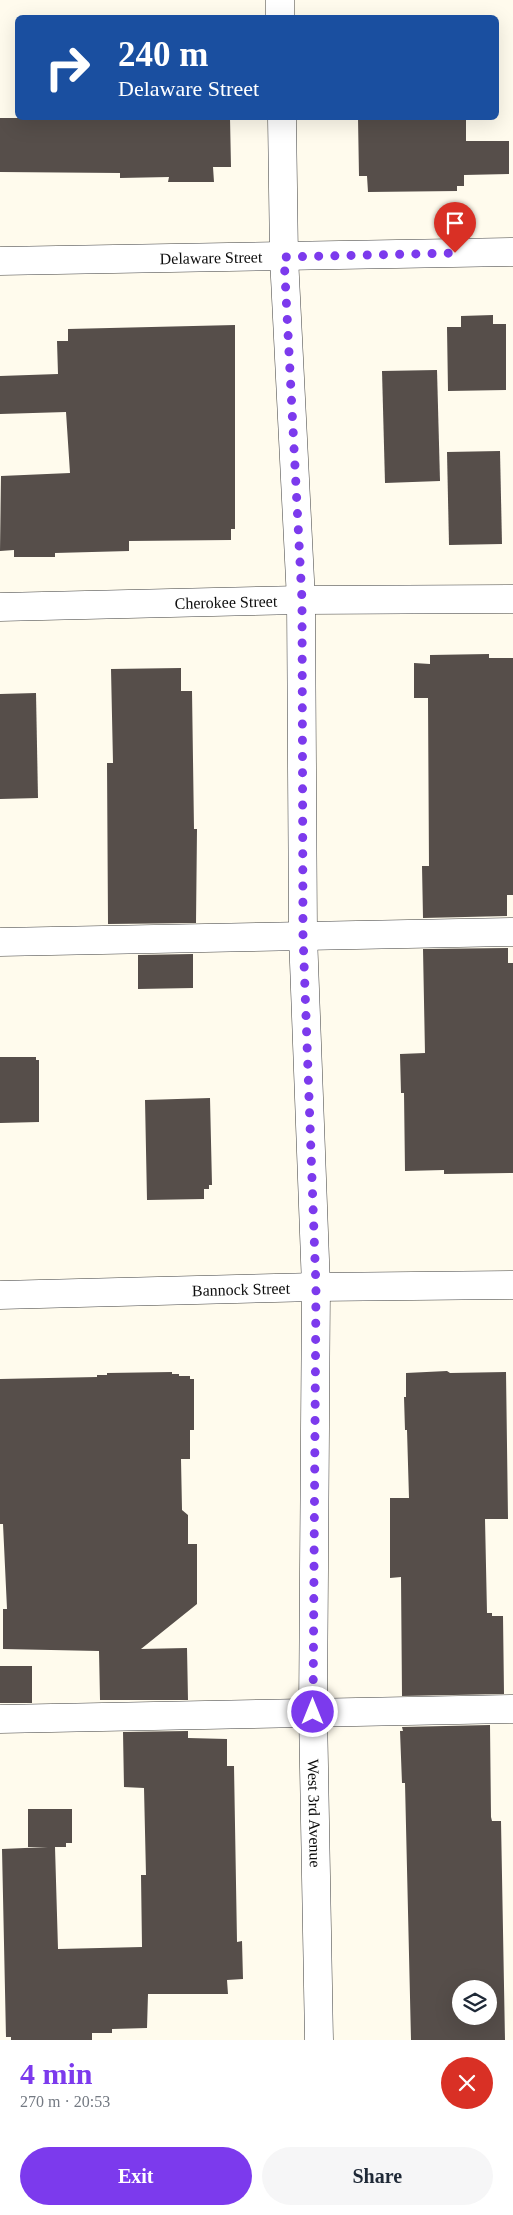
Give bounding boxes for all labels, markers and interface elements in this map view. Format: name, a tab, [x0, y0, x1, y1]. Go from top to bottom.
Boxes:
icon: right	[35, 35, 100, 100]
text: 240 m	[118, 35, 208, 74]
text: Delaware Street	[118, 76, 259, 101]
pin	[434, 202, 476, 253]
icon: arrive	[441, 209, 469, 237]
street label: Delaware Street	[159, 248, 263, 267]
street label: Cherokee Street	[174, 593, 278, 612]
street label: Bannock Street	[192, 1280, 291, 1299]
position arrow	[286, 1685, 338, 1737]
street label: West 3rd Avenue	[305, 1759, 324, 1868]
map controls	[452, 1980, 497, 2025]
button: layers	[452, 1980, 497, 2025]
text: 4 min	[20, 2057, 93, 2090]
button: close	[441, 2057, 493, 2109]
text: 270 m · 20:53	[20, 2093, 110, 2110]
button: Exit	[20, 2147, 252, 2205]
button: Share	[262, 2147, 493, 2205]

